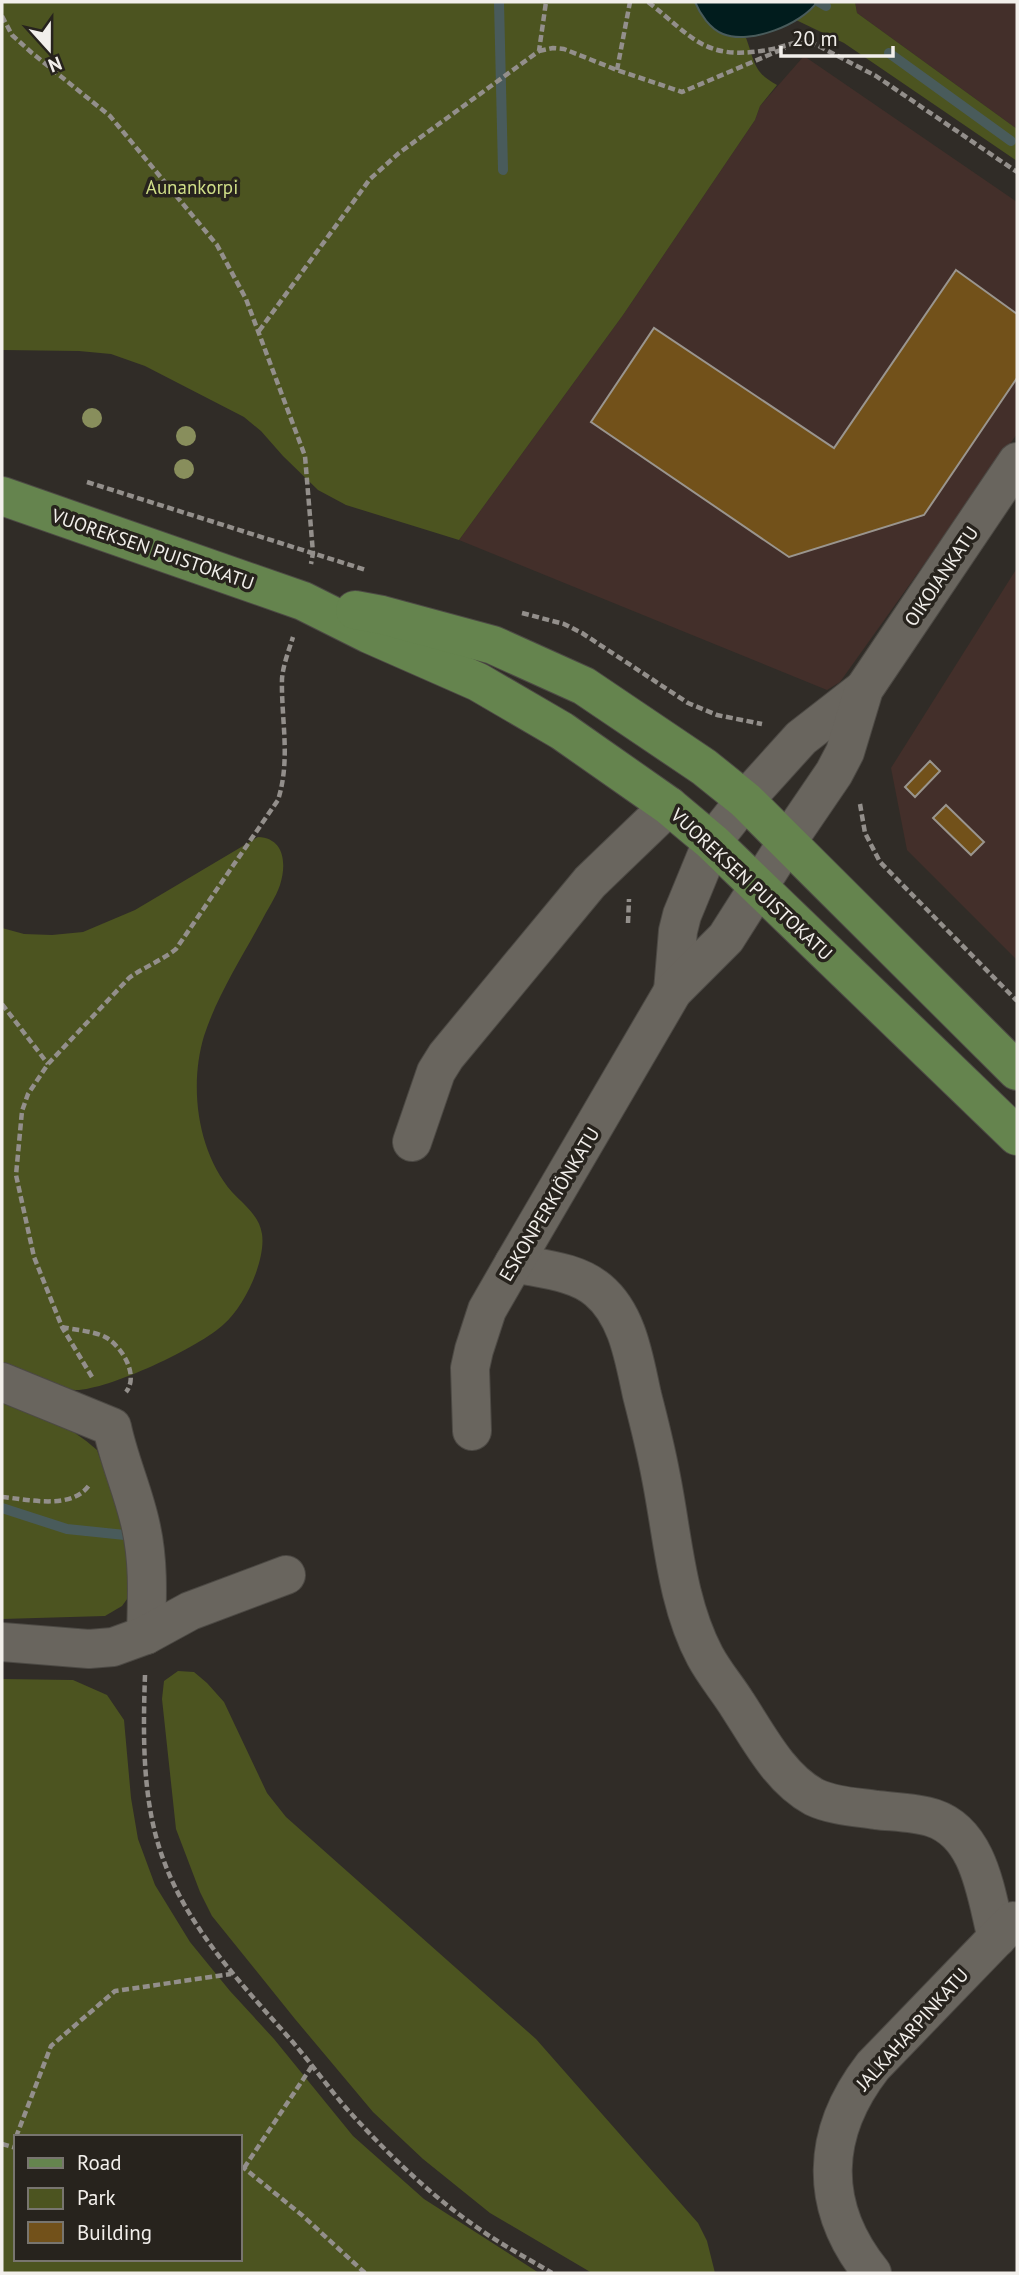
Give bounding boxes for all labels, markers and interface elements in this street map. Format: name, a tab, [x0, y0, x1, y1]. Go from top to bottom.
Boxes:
north arrow	[14, 14, 84, 84]
scale bar	[781, 14, 893, 58]
text: 20 m	[792, 25, 838, 52]
text: N	[45, 51, 65, 78]
park label: Aunankorpi	[146, 175, 238, 199]
street label: VUOREKSEN PUISTOKATU	[48, 503, 257, 595]
street label: OIKOJANKATU	[899, 521, 983, 631]
street label: VUOREKSEN PUISTOKATU	[665, 802, 838, 965]
street label: ESKONPERKIÖNKATU	[494, 1123, 604, 1285]
street label: JALKAHARPINKATU	[850, 1963, 973, 2096]
legend	[14, 2135, 242, 2261]
text: Road	[77, 2149, 121, 2176]
text: Park	[77, 2184, 116, 2211]
text: Building	[77, 2219, 152, 2246]

